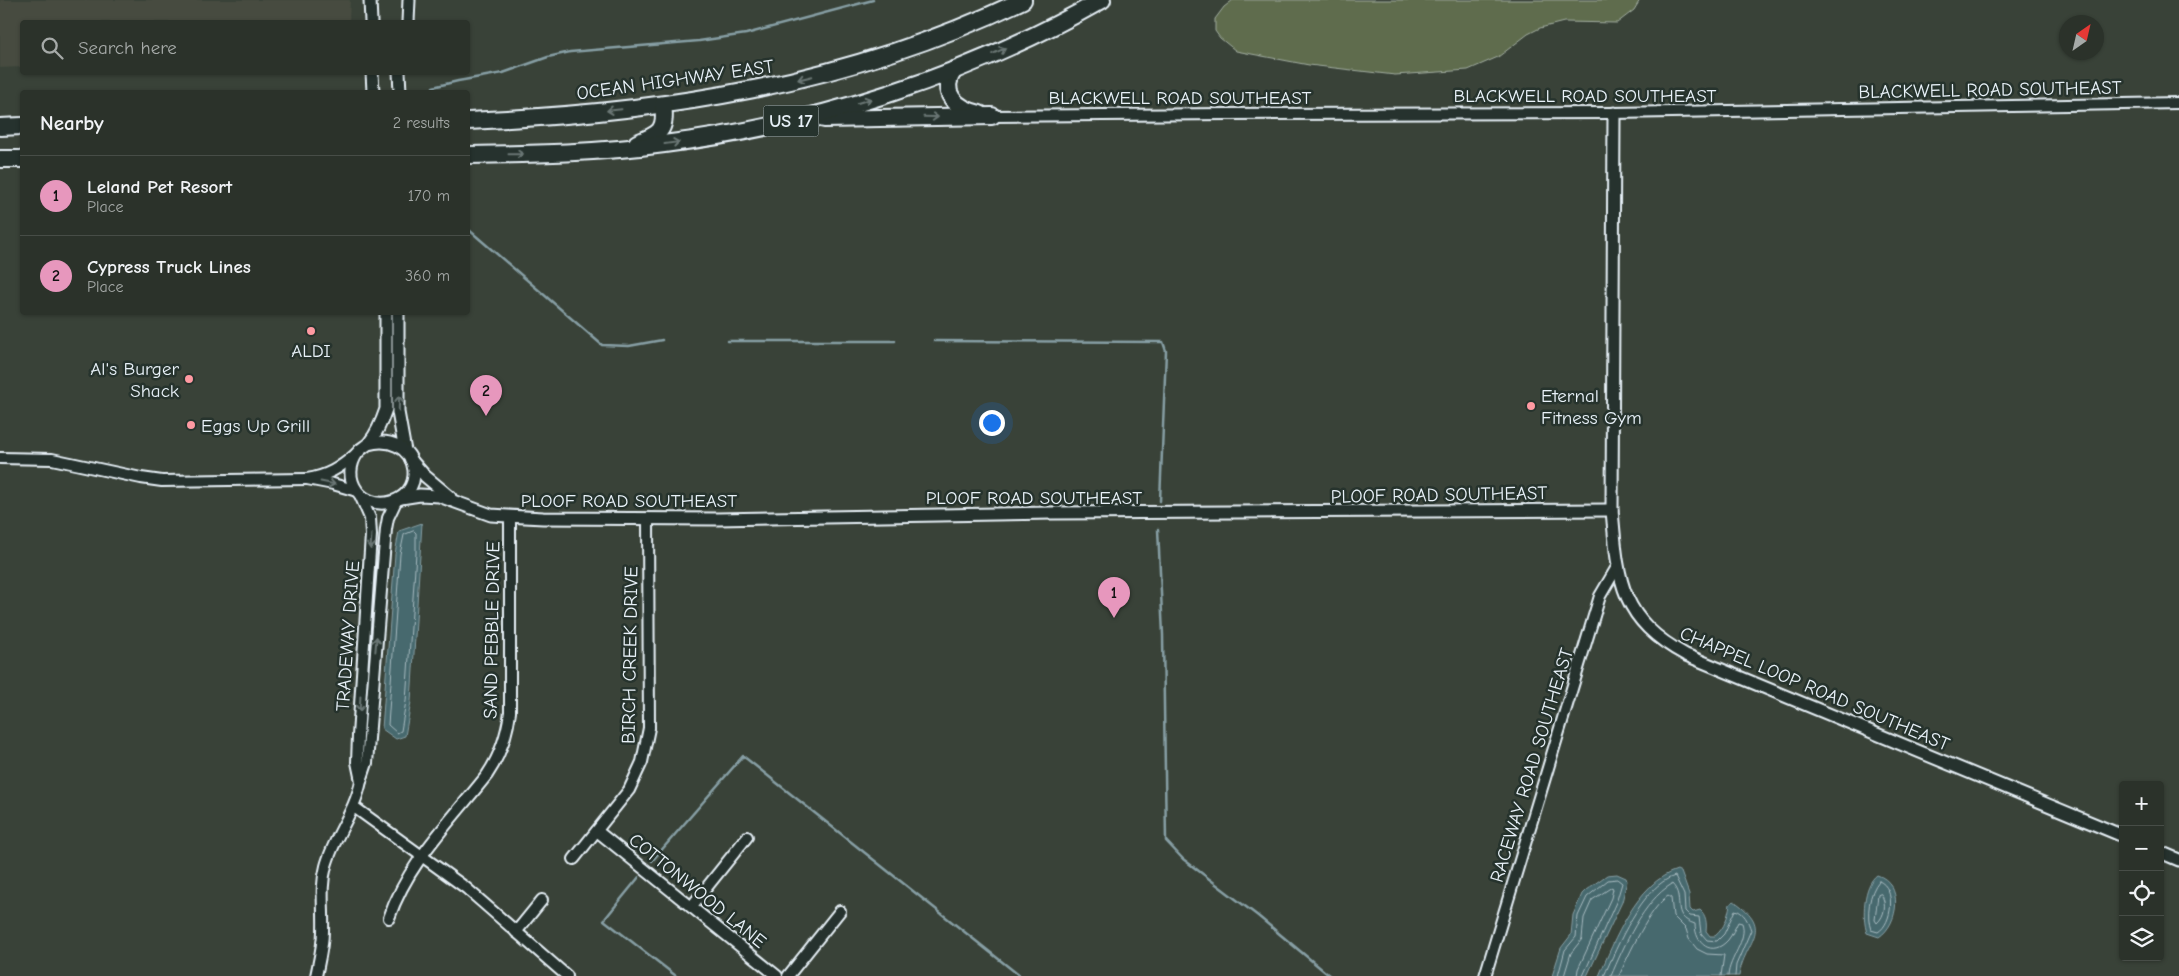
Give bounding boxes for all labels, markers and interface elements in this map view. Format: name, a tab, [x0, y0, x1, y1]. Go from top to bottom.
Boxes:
north arrow	[2059, 15, 2104, 60]
search box	[20, 20, 470, 75]
icon: search	[38, 34, 66, 62]
text: Search here	[78, 37, 177, 59]
one-way arrow	[991, 45, 1006, 55]
street label: OCEAN HIGHWAY EAST	[575, 55, 775, 105]
one-way arrow	[797, 74, 813, 84]
street label: BLACKWELL ROAD SOUTHEAST	[1858, 77, 2122, 103]
street label: BLACKWELL ROAD SOUTHEAST	[1453, 85, 1717, 107]
street label: BLACKWELL ROAD SOUTHEAST	[1048, 87, 1312, 109]
one-way arrow	[856, 95, 872, 105]
one-way arrow	[606, 105, 622, 115]
road number: US 17	[764, 105, 818, 136]
text: Nearby	[40, 111, 104, 135]
one-way arrow	[922, 112, 939, 122]
text: 2 results	[393, 114, 450, 132]
one-way arrow	[663, 138, 679, 148]
one-way arrow	[508, 149, 524, 159]
text: Leland Pet Resort	[87, 176, 232, 198]
text: 1	[53, 187, 59, 205]
text: 170 m	[408, 187, 450, 205]
text: Place	[87, 198, 123, 216]
text: Cypress Truck Lines	[87, 256, 251, 278]
text: 2	[52, 267, 60, 285]
text: 360 m	[405, 267, 450, 285]
text: Place	[87, 278, 123, 296]
marker: ALDI	[305, 325, 317, 337]
place label: ALDI	[291, 340, 331, 362]
place label: Al's Burger Shack	[90, 358, 180, 402]
marker: Al's Burger Shack	[183, 373, 195, 385]
pin: 2	[470, 375, 502, 416]
place label: Eternal Fitness Gym	[1541, 385, 1642, 429]
one-way arrow	[394, 395, 403, 411]
marker: Eternal Fitness Gym	[1525, 400, 1537, 412]
your location	[979, 410, 1005, 436]
place label: Eggs Up Grill	[201, 415, 310, 437]
marker: Eggs Up Grill	[185, 419, 197, 431]
one-way arrow	[320, 479, 336, 488]
street label: PLOOF ROAD SOUTHEAST	[1331, 482, 1548, 508]
street label: PLOOF ROAD SOUTHEAST	[926, 487, 1142, 509]
street label: PLOOF ROAD SOUTHEAST	[521, 490, 737, 512]
one-way arrow	[366, 534, 375, 550]
street label: SAND PEBBLE DRIVE	[479, 541, 505, 719]
street label: TRADEWAY DRIVE	[332, 560, 364, 712]
street label: BIRCH CREEK DRIVE	[617, 566, 643, 744]
pin: 1	[1098, 577, 1130, 618]
street label: CHAPPEL LOOP ROAD SOUTHEAST	[1677, 622, 1953, 756]
one-way arrow	[372, 637, 381, 653]
street label: RACEWAY ROAD SOUTHEAST	[1486, 645, 1578, 885]
one-way arrow	[355, 696, 364, 712]
map controls	[2119, 781, 2164, 961]
button: +	[2119, 781, 2164, 826]
button: −	[2119, 826, 2164, 871]
street label: COTTONWOOD LANE	[624, 829, 770, 953]
button: locate	[2119, 871, 2164, 916]
button: layers	[2119, 916, 2164, 961]

